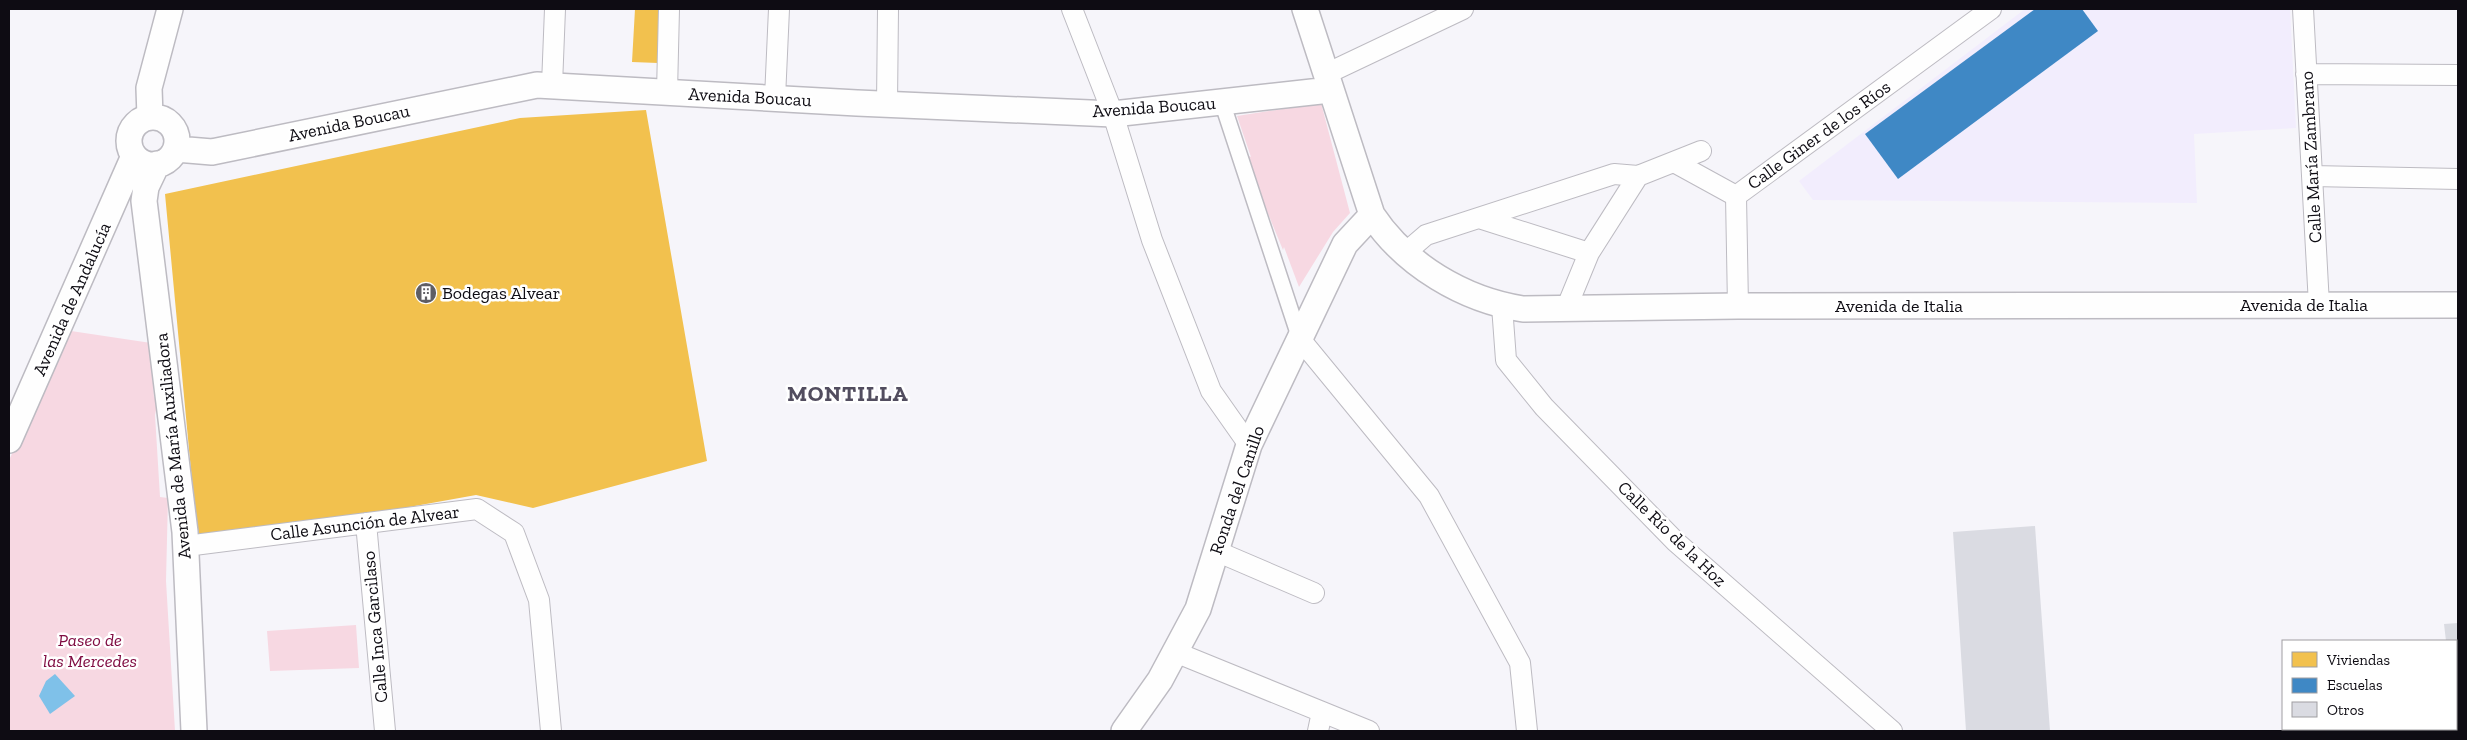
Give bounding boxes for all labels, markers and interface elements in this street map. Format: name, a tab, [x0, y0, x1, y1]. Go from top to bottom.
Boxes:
street label: Calle María Zambrano	[2296, 70, 2326, 244]
street label: Calle Giner de los Ríos	[1743, 76, 1895, 194]
street label: Avenida Boucau	[688, 83, 812, 111]
street label: Avenida Boucau	[1092, 92, 1216, 122]
street label: Avenida Boucau	[286, 99, 412, 147]
street label: Avenida de Andalucía	[28, 219, 116, 379]
building icon: Bodegas Alvear	[414, 281, 438, 305]
place label: Bodegas Alvear	[442, 282, 560, 304]
street label: Avenida de Italia	[2240, 294, 2368, 316]
street label: Avenida de Italia	[1835, 295, 1963, 317]
street label: Avenida de María Auxiliadora	[150, 331, 196, 560]
district label: MONTILLA	[787, 380, 909, 407]
street label: Ronda del Canillo	[1205, 423, 1269, 557]
street label: Calle Río de la Hoz	[1613, 477, 1731, 591]
street label: Calle Asunción de Alvear	[269, 500, 461, 546]
street label: Calle Inca Garcilaso	[357, 550, 393, 704]
park label: Paseo de las Mercedes	[43, 629, 137, 672]
legend	[2282, 640, 2457, 730]
text: Viviendas	[2326, 651, 2390, 669]
text: Escuelas	[2327, 676, 2383, 694]
text: Otros	[2327, 701, 2364, 719]

